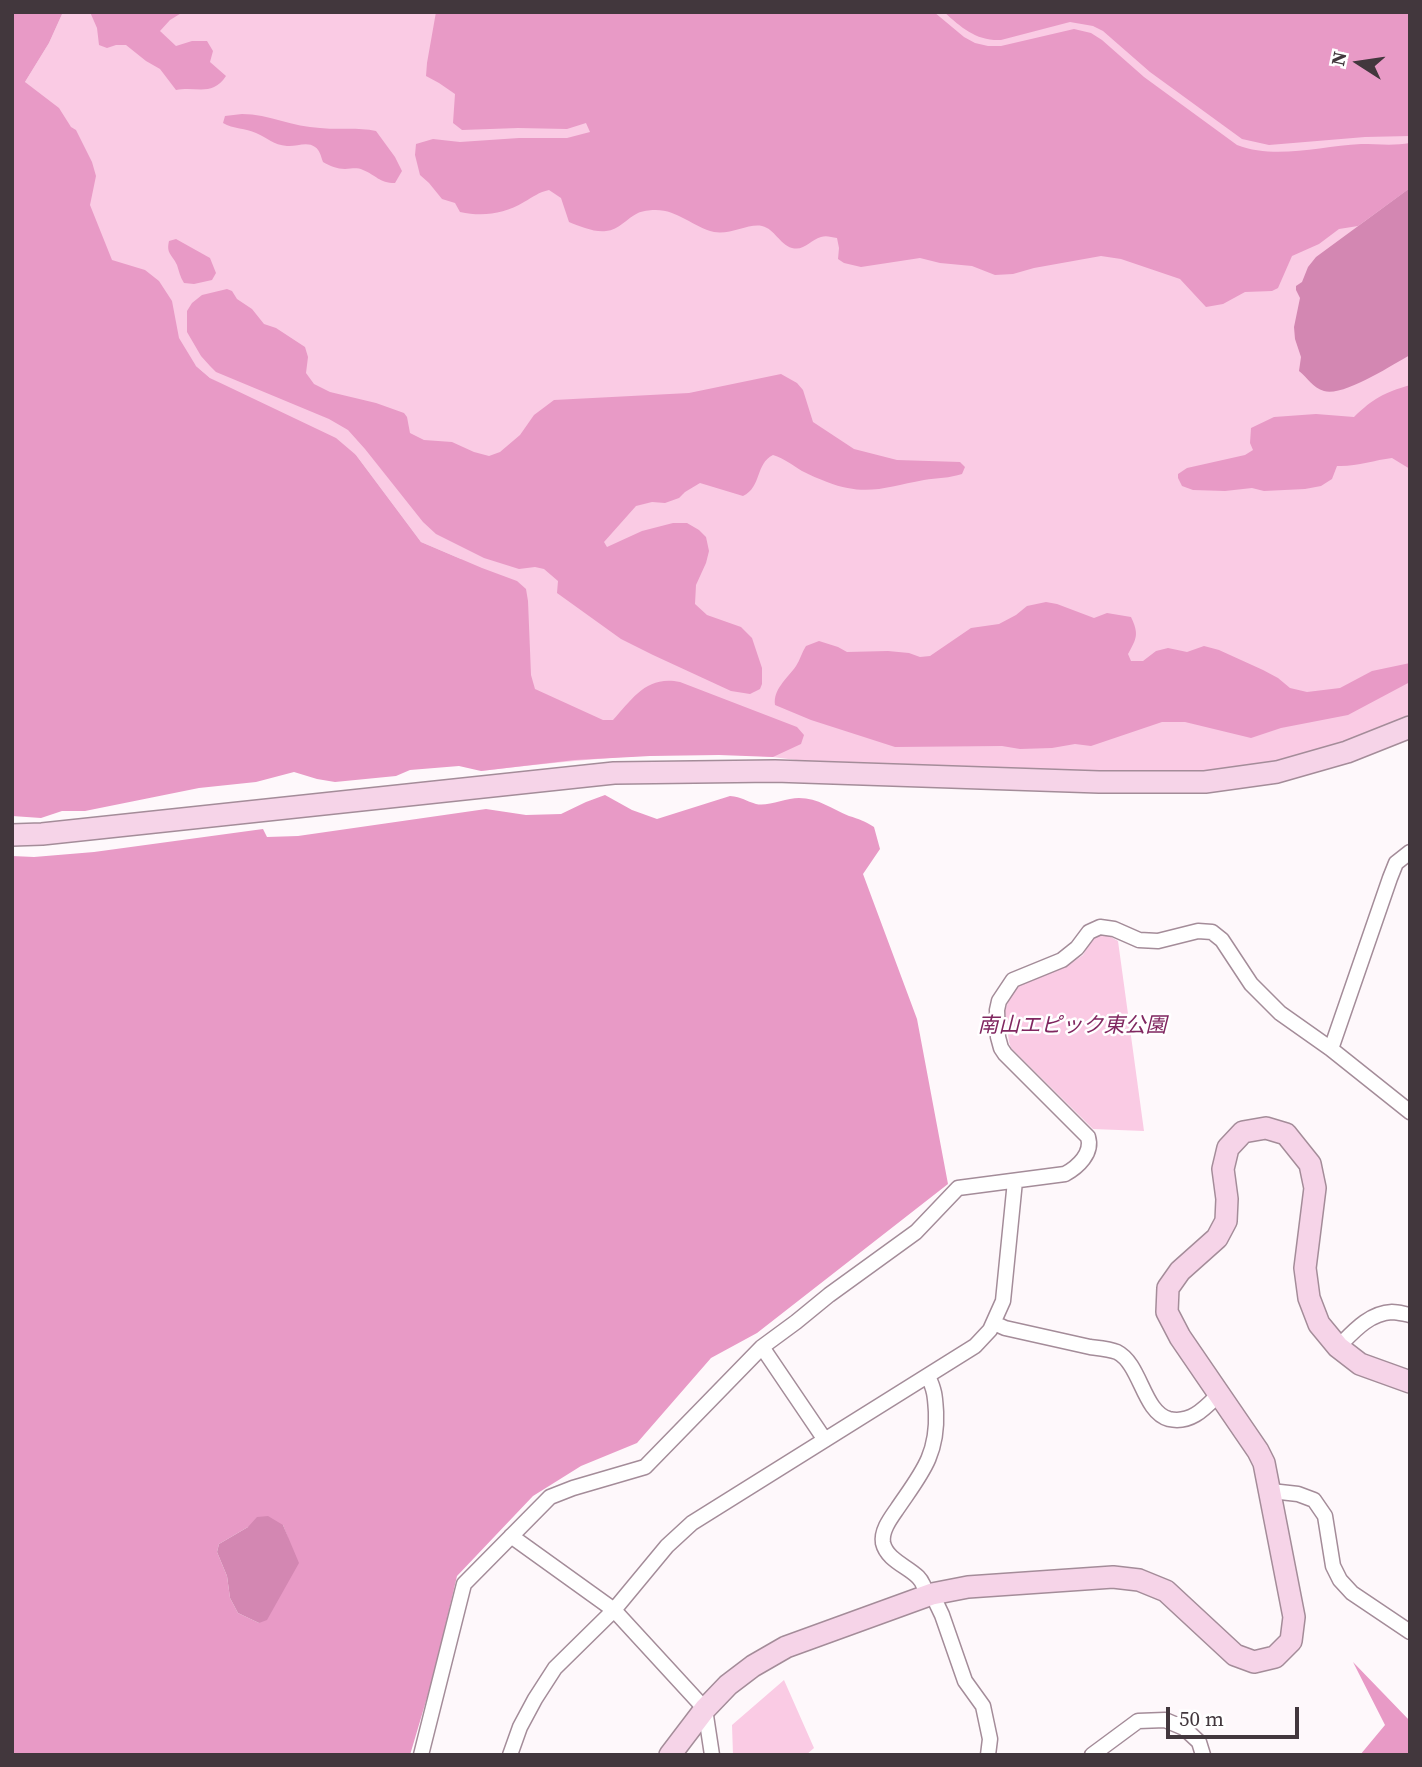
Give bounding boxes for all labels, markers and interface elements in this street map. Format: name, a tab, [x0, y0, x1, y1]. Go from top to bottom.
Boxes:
north arrow	[1324, 28, 1394, 98]
text: N	[1324, 49, 1353, 68]
park label: 南山エピック東公園	[978, 1014, 1166, 1040]
scale bar	[1170, 1694, 1303, 1738]
text: 50 m	[1179, 1704, 1224, 1733]

